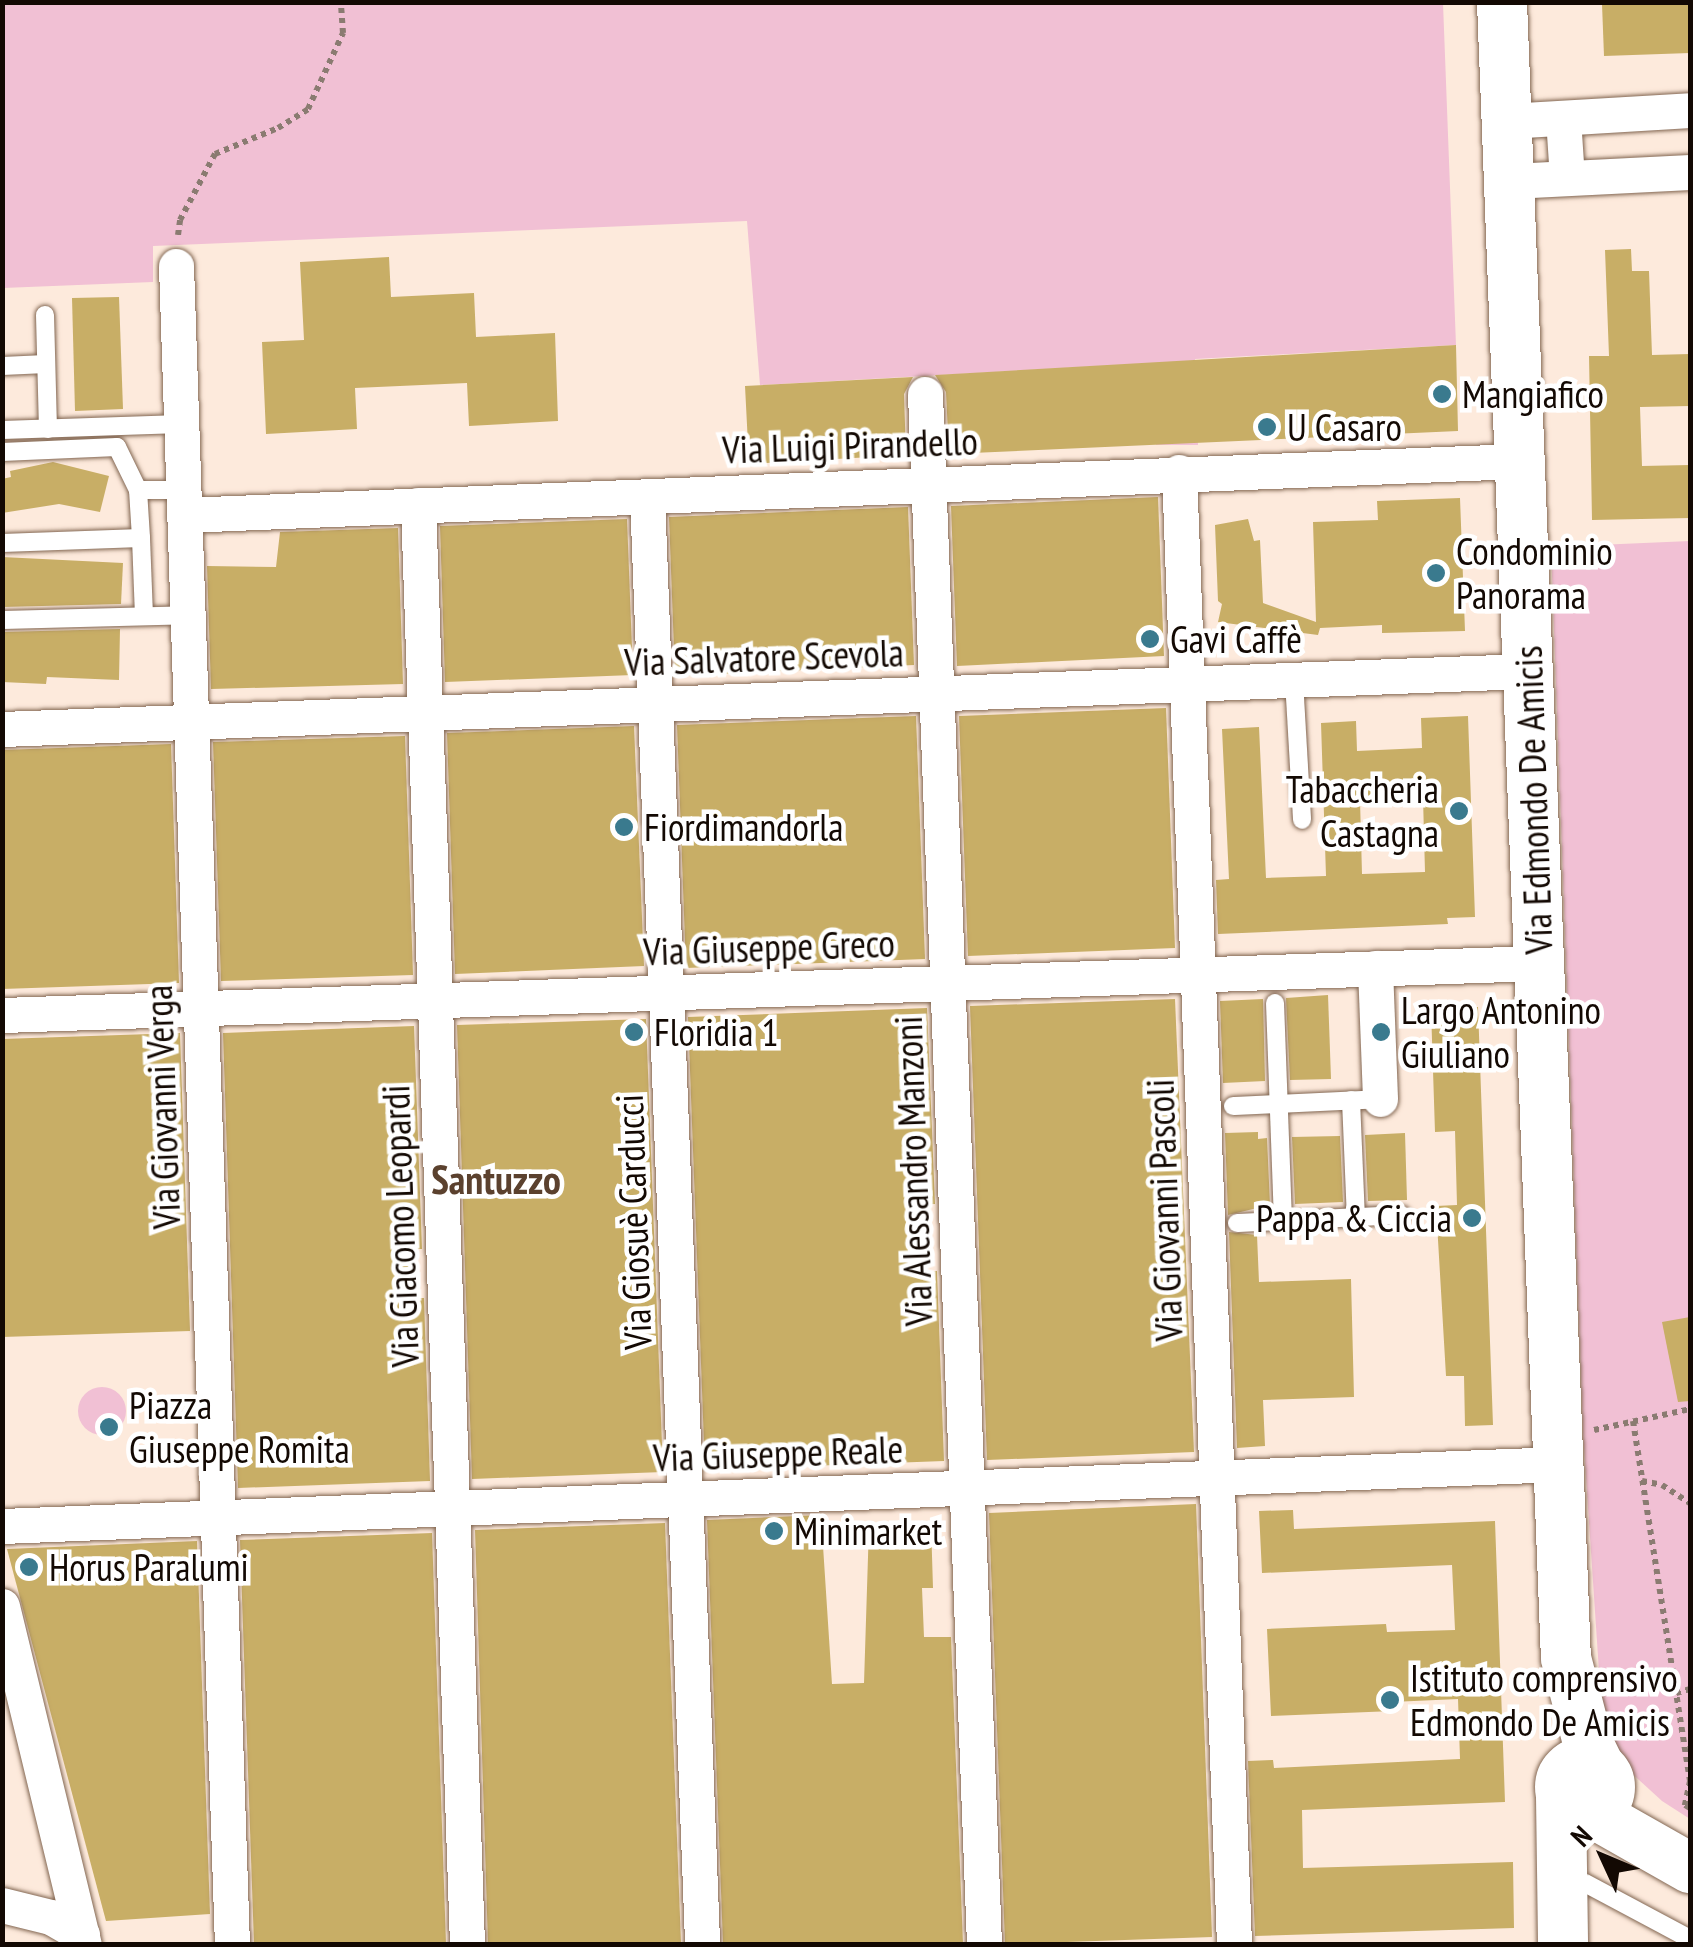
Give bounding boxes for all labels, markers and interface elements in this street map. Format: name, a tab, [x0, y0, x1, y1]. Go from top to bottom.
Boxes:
place label: Mangiafico	[1462, 371, 1604, 417]
marker: Mangiafico	[1431, 383, 1453, 405]
place label: U Casaro	[1287, 404, 1402, 450]
marker: U Casaro	[1256, 416, 1278, 438]
street label: Via Luigi Pirandello	[721, 418, 979, 472]
place label: Condominio Panorama	[1456, 528, 1613, 618]
marker: Condominio Panorama	[1425, 562, 1447, 584]
place label: Gavi Caffè	[1170, 616, 1302, 662]
marker: Gavi Caffè	[1139, 628, 1161, 650]
street label: Via Salvatore Scevola	[624, 629, 904, 685]
street label: Via Edmondo De Amicis	[1505, 644, 1561, 956]
place label: Tabaccheria Castagna	[1286, 766, 1439, 856]
marker: Tabaccheria Castagna	[1448, 800, 1470, 822]
place label: Fiordimandorla	[644, 804, 843, 850]
marker: Fiordimandorla	[613, 816, 635, 838]
street label: Via Giuseppe Greco	[642, 920, 896, 974]
street label: Via Giovanni Verga	[135, 984, 189, 1230]
place label: Largo Antonino Giuliano	[1401, 987, 1602, 1076]
place label: Floridia 1	[654, 1009, 779, 1055]
street label: Via Alessandro Manzoni	[885, 1015, 941, 1327]
marker: Floridia 1	[623, 1021, 645, 1043]
marker: Largo Antonino Giuliano	[1370, 1021, 1392, 1043]
street label: Via Giovanni Pascoli	[1137, 1078, 1191, 1342]
street label: Via Giacomo Leopardi	[372, 1084, 428, 1368]
street label: Via Giosuè Carducci	[606, 1093, 660, 1351]
district label: Santuzzo	[431, 1155, 561, 1203]
place label: Pappa & Ciccia	[1256, 1195, 1452, 1241]
marker: Pappa & Ciccia	[1461, 1207, 1483, 1229]
place label: Piazza Giuseppe Romita	[129, 1382, 350, 1472]
marker: Piazza Giuseppe Romita	[98, 1416, 120, 1438]
street label: Via Giuseppe Reale	[652, 1426, 904, 1480]
place label: Minimarket	[794, 1508, 942, 1554]
marker: Minimarket	[763, 1520, 785, 1542]
place label: Horus Paralumi	[49, 1544, 249, 1590]
marker: Horus Paralumi	[18, 1556, 40, 1578]
place label: Istituto comprensivo Edmondo De Amicis	[1410, 1655, 1678, 1745]
marker: Istituto comprensivo Edmondo De Amicis	[1379, 1689, 1401, 1711]
north arrow	[1553, 1807, 1653, 1907]
text: N	[1562, 1818, 1600, 1854]

